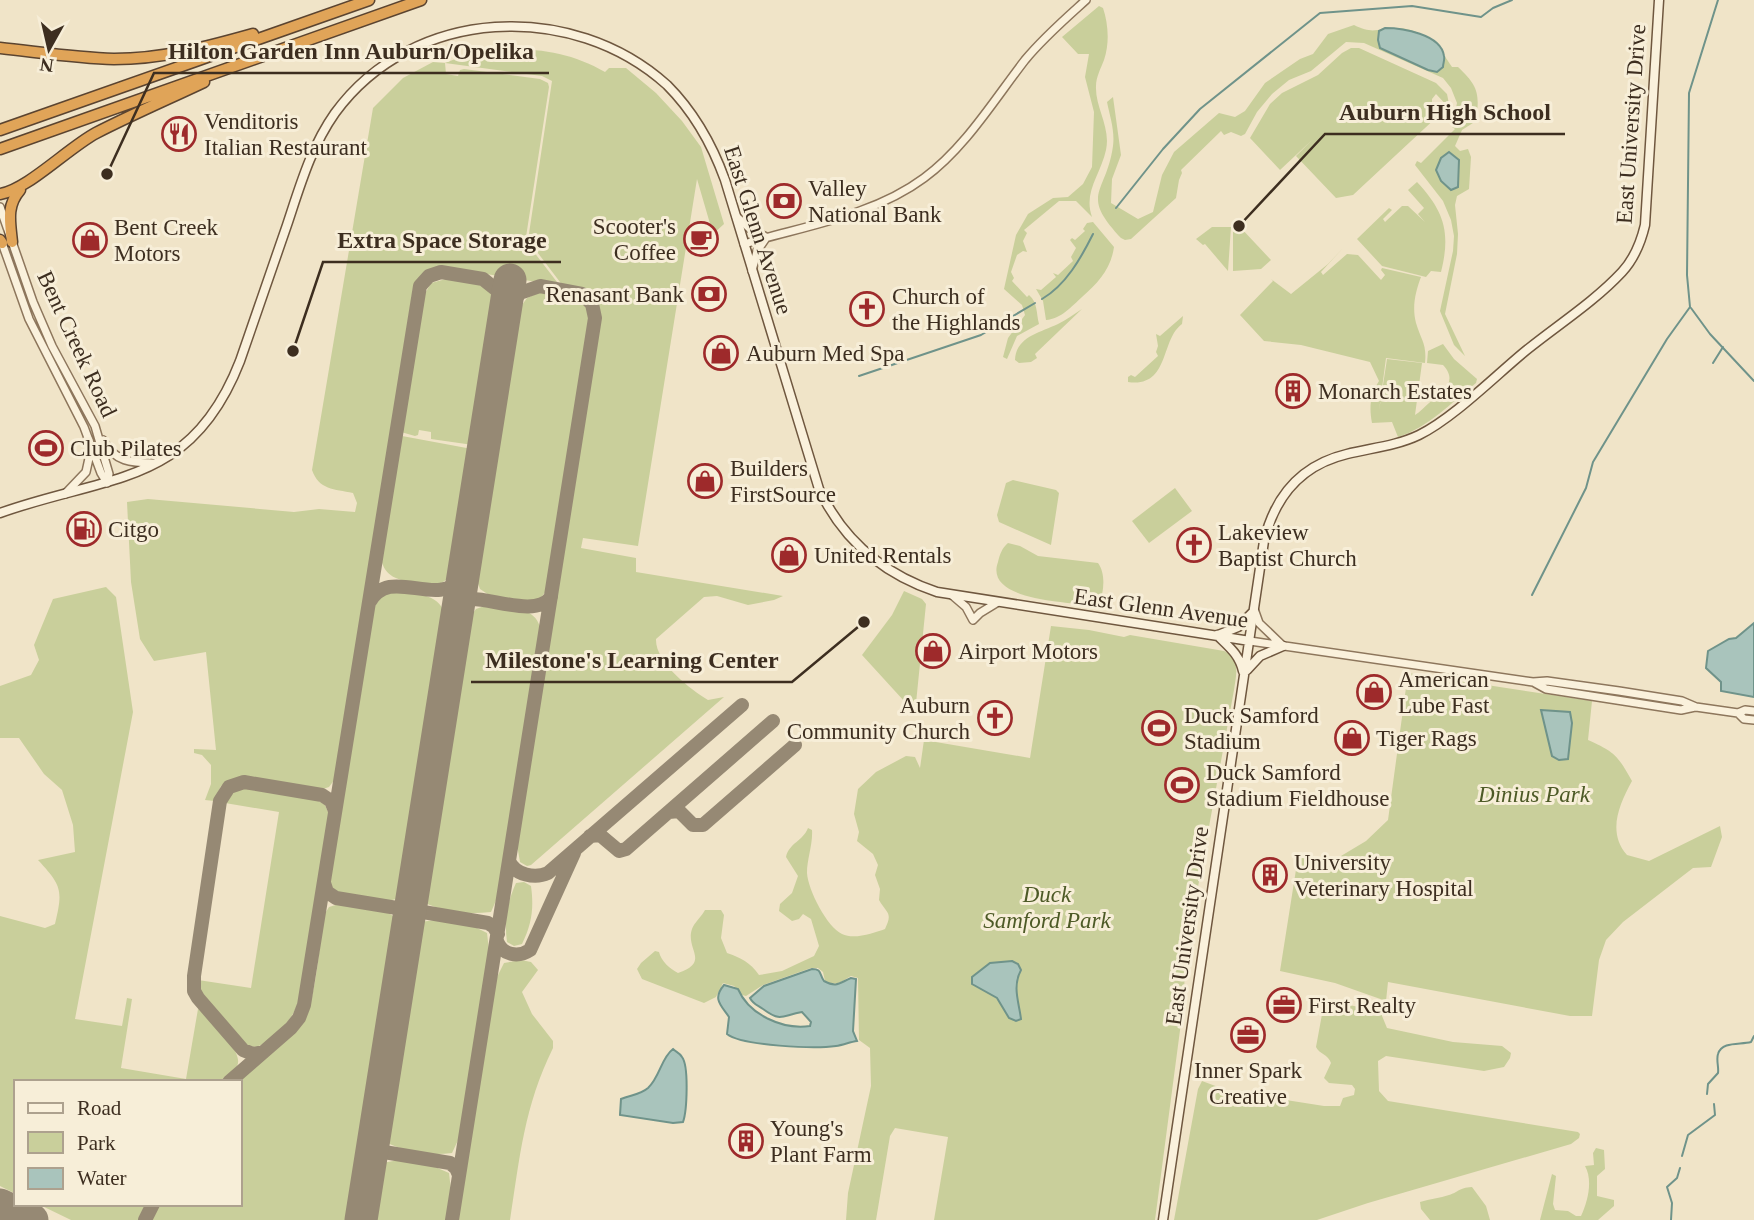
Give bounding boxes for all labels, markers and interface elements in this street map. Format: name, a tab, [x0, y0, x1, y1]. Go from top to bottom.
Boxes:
north arrow	[14, 14, 84, 84]
street label: East University Drive	[1612, 23, 1650, 225]
callout: Hilton Garden Inn Auburn/Opelika	[154, 28, 549, 73]
text: Hilton Garden Inn Auburn/Opelika	[168, 38, 534, 64]
text: N	[38, 54, 55, 77]
callout: Auburn High School	[1325, 89, 1565, 134]
text: Auburn High School	[1339, 99, 1551, 125]
place label: Venditoris Italian Restaurant	[204, 109, 367, 160]
restaurant icon: Venditoris Italian Restaurant	[160, 115, 198, 153]
street label: East Glenn Avenue	[719, 143, 797, 317]
place label: Valley National Bank	[808, 176, 942, 227]
bank icon: Valley National Bank	[765, 182, 803, 220]
place label: Scooter's Coffee	[593, 214, 676, 265]
place label: Bent Creek Motors	[114, 215, 219, 266]
callout: Extra Space Storage	[323, 217, 561, 262]
cafe icon: Scooter's Coffee	[682, 220, 720, 258]
shop icon: Bent Creek Motors	[71, 221, 109, 259]
text: Extra Space Storage	[337, 227, 547, 253]
street label: Bent Creek Road	[32, 267, 122, 422]
bank icon: Renasant Bank	[690, 275, 728, 313]
place label: Renasant Bank	[545, 282, 684, 307]
place label: Church of the Highlands	[892, 284, 1020, 335]
church icon: Church of the Highlands	[848, 290, 886, 328]
shop icon: Auburn Med Spa	[702, 334, 740, 372]
place label: Auburn Med Spa	[746, 341, 904, 366]
building icon: Monarch Estates	[1274, 372, 1312, 410]
place label: Monarch Estates	[1318, 379, 1472, 404]
sports icon: Club Pilates	[27, 429, 65, 467]
place label: Club Pilates	[70, 436, 182, 461]
place label: Builders FirstSource	[730, 456, 836, 507]
shop icon: Builders FirstSource	[686, 462, 724, 500]
fuel station icon: Citgo	[65, 510, 103, 548]
place label: Citgo	[108, 517, 159, 542]
place label: Lakeview Baptist Church	[1218, 520, 1357, 571]
church icon: Lakeview Baptist Church	[1175, 526, 1213, 564]
shop icon: United Rentals	[770, 536, 808, 574]
place label: United Rentals	[814, 543, 951, 568]
street label: East Glenn Avenue	[1072, 583, 1250, 633]
shop icon: Airport Motors	[914, 632, 952, 670]
callout: Milestone's Learning Center	[471, 637, 792, 682]
place label: Airport Motors	[958, 639, 1098, 664]
text: Milestone's Learning Center	[485, 647, 779, 673]
place label: American Lube Fast	[1398, 667, 1490, 718]
shop icon: American Lube Fast	[1355, 673, 1393, 711]
place label: Auburn Community Church	[787, 693, 970, 744]
church icon: Auburn Community Church	[976, 699, 1014, 737]
place label: Duck Samford Stadium	[1184, 703, 1319, 754]
sports icon: Duck Samford Stadium	[1140, 709, 1178, 747]
shop icon: Tiger Rags	[1333, 719, 1371, 757]
place label: Tiger Rags	[1376, 726, 1477, 751]
place label: Duck Samford Stadium Fieldhouse	[1206, 760, 1389, 811]
sports icon: Duck Samford Stadium Fieldhouse	[1163, 766, 1201, 804]
park label: Dinius Park	[1477, 782, 1591, 807]
street label: East University Drive	[1161, 825, 1213, 1027]
place label: University Veterinary Hospital	[1294, 850, 1473, 901]
building icon: University Veterinary Hospital	[1251, 856, 1289, 894]
park label: Duck Samford Park	[983, 882, 1112, 933]
office icon: First Realty	[1265, 986, 1303, 1024]
place label: First Realty	[1308, 993, 1416, 1018]
office icon: Inner Spark Creative	[1229, 1016, 1267, 1054]
place label: Inner Spark Creative	[1194, 1058, 1302, 1109]
legend	[14, 1080, 242, 1206]
text: Road	[77, 1096, 122, 1120]
place label: Young's Plant Farm	[770, 1116, 872, 1167]
building icon: Young's Plant Farm	[727, 1122, 765, 1160]
text: Park	[77, 1131, 116, 1155]
text: Water	[77, 1166, 127, 1190]

